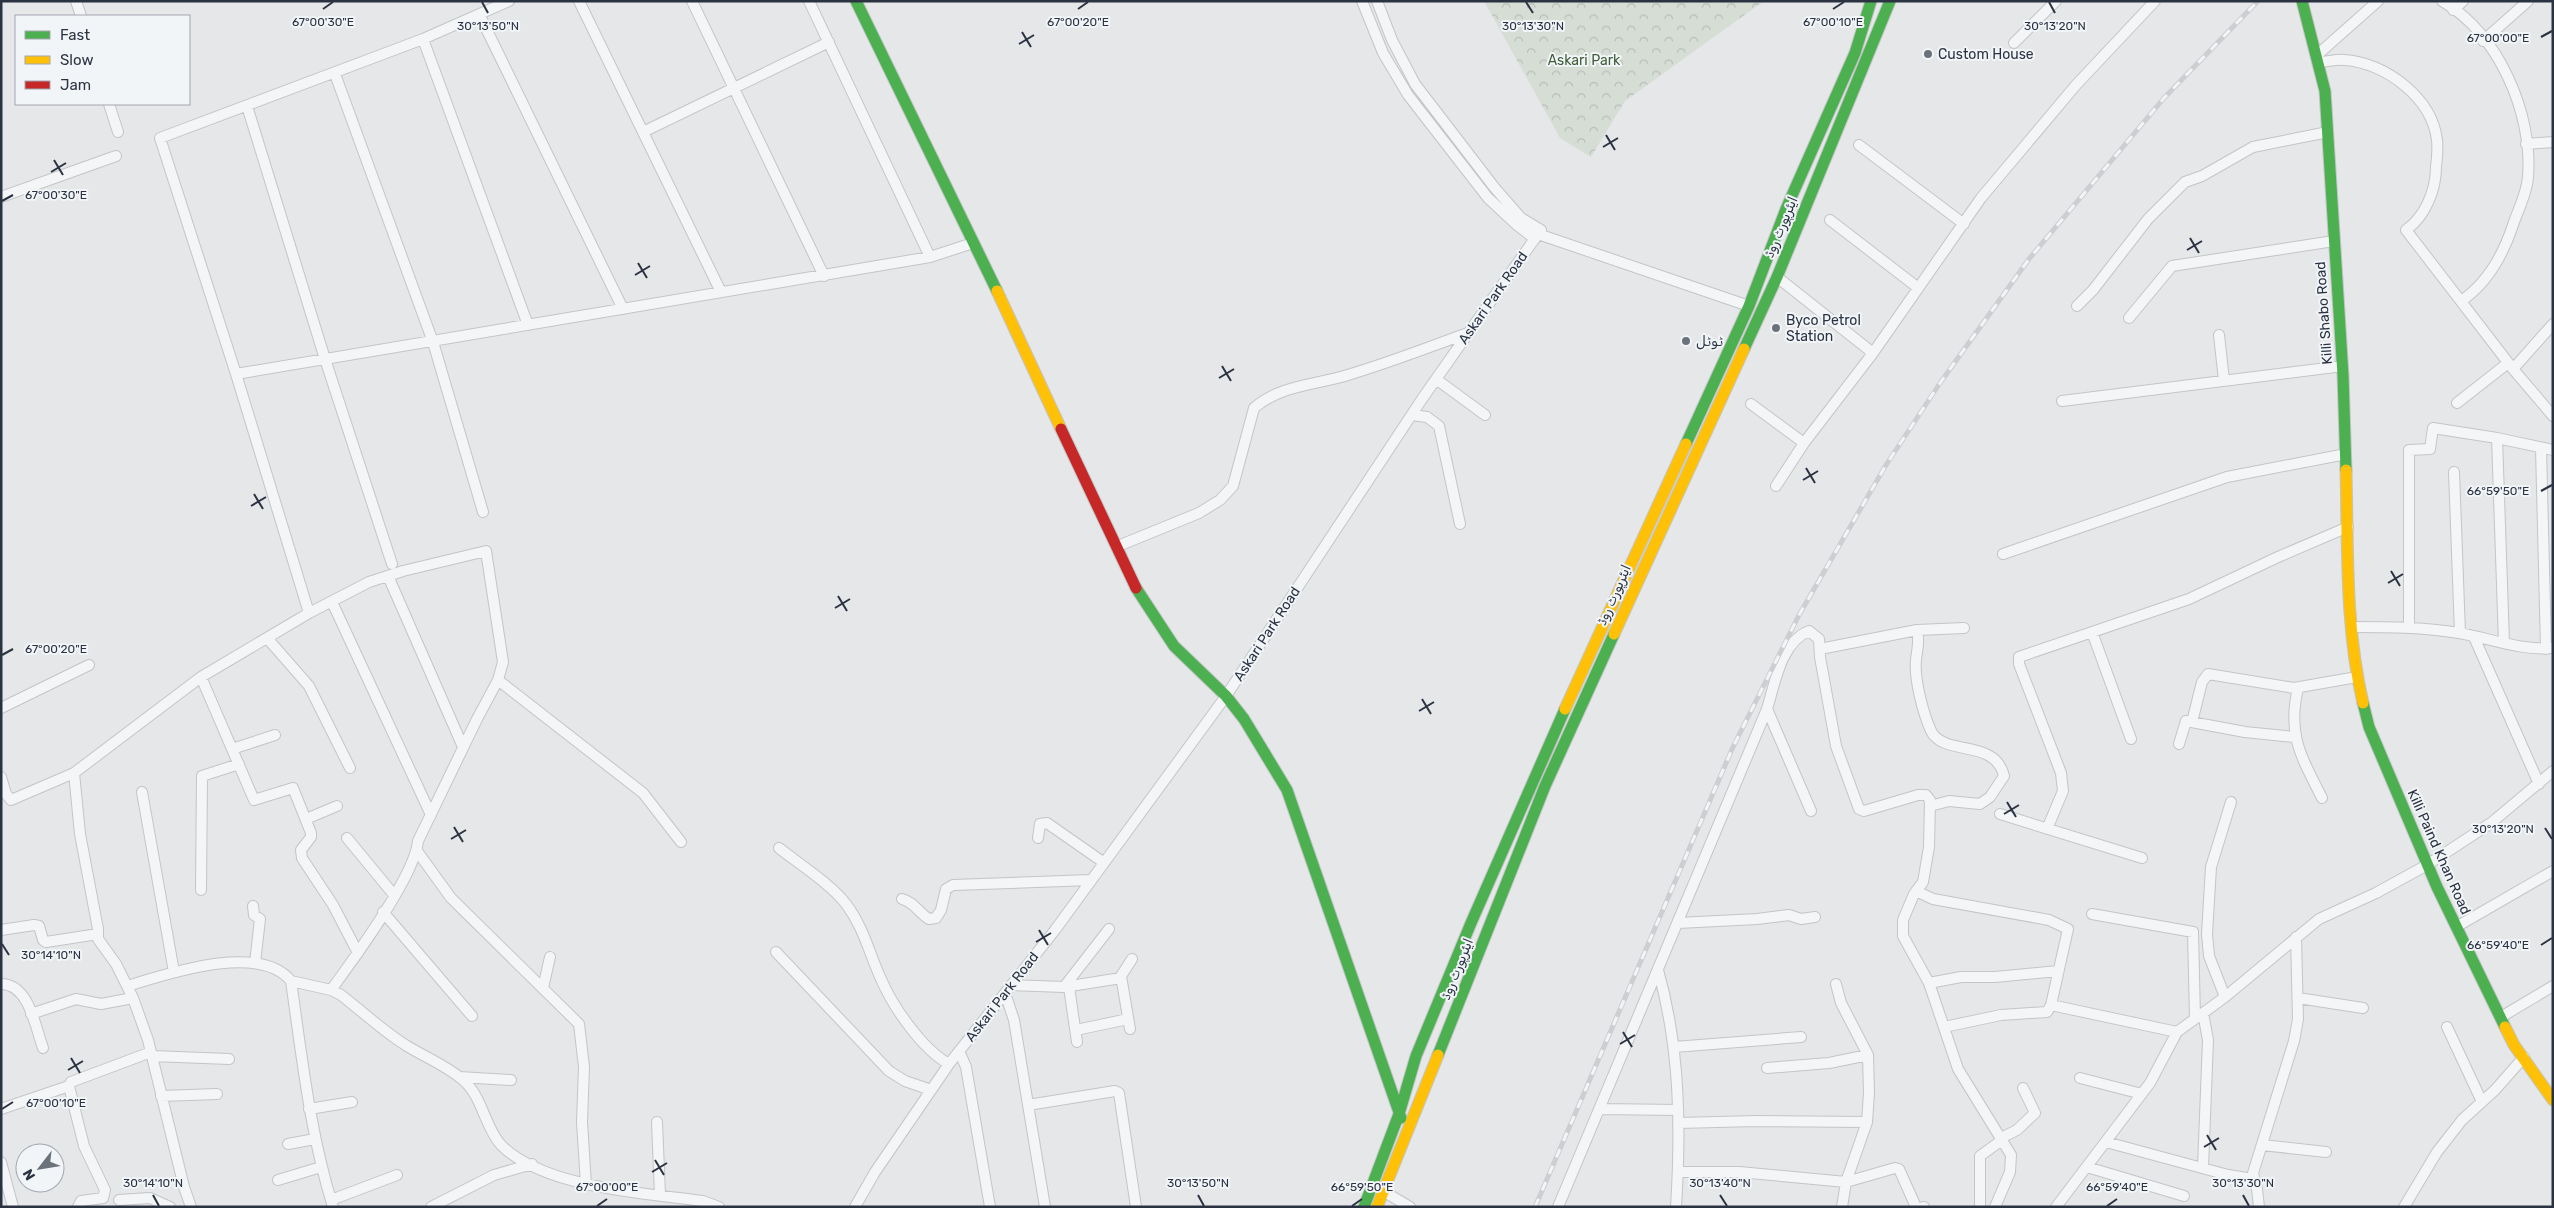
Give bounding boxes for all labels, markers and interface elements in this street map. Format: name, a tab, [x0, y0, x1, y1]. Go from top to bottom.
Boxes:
legend	[15, 15, 190, 105]
text: 67°00'30"E	[292, 15, 354, 29]
text: 67°00'20"E	[1047, 15, 1109, 29]
text: 67°00'10"E	[1803, 15, 1863, 29]
text: 30°13'50"N	[457, 19, 519, 33]
text: 30°13'30"N	[1502, 19, 1564, 33]
text: 30°13'20"N	[2024, 19, 2086, 33]
text: Fast	[60, 26, 90, 44]
text: 67°00'00"E	[2467, 31, 2529, 45]
place label: Custom House	[1938, 46, 2034, 63]
marker: Custom House	[1922, 48, 1934, 60]
text: Slow	[60, 51, 93, 69]
park label: Askari Park	[1548, 52, 1621, 69]
text: Jam	[60, 76, 91, 94]
text: 67°00'30"E	[25, 188, 87, 202]
street label: ایئرپورٹ روڈ	[1761, 194, 1802, 260]
street label: Askari Park Road	[1455, 248, 1531, 348]
street label: Killi Shabo Road	[2312, 261, 2336, 365]
place label: Byco Petrol Station	[1786, 312, 1861, 345]
marker: Byco Petrol Station	[1770, 322, 1782, 334]
place label: ٹوٹل	[1696, 333, 1723, 350]
marker: ٹوٹل	[1680, 335, 1692, 347]
text: 66°59'50"E	[2467, 484, 2529, 498]
street label: ایئرپورٹ روڈ	[1593, 562, 1636, 628]
street label: Askari Park Road	[1230, 584, 1304, 684]
text: 67°00'20"E	[25, 642, 87, 656]
street label: Killi Paind Khan Road	[2404, 787, 2474, 917]
text: 30°13'20"N	[2472, 822, 2534, 836]
street label: ایئرپورٹ روڈ	[1437, 936, 1478, 1003]
text: 66°59'40"E	[2467, 938, 2529, 952]
text: 30°14'10"N	[21, 948, 81, 962]
street label: Askari Park Road	[962, 949, 1042, 1045]
text: 67°00'10"E	[26, 1096, 86, 1110]
north arrow	[15, 1143, 65, 1193]
text: N	[19, 1166, 39, 1183]
text: 30°14'10"N	[123, 1176, 183, 1190]
text: 30°13'50"N	[1167, 1176, 1229, 1190]
text: 30°13'40"N	[1689, 1176, 1751, 1190]
text: 30°13'30"N	[2212, 1176, 2274, 1190]
text: 67°00'00"E	[576, 1180, 638, 1194]
text: 66°59'50"E	[1331, 1180, 1393, 1194]
text: 66°59'40"E	[2086, 1180, 2148, 1194]

